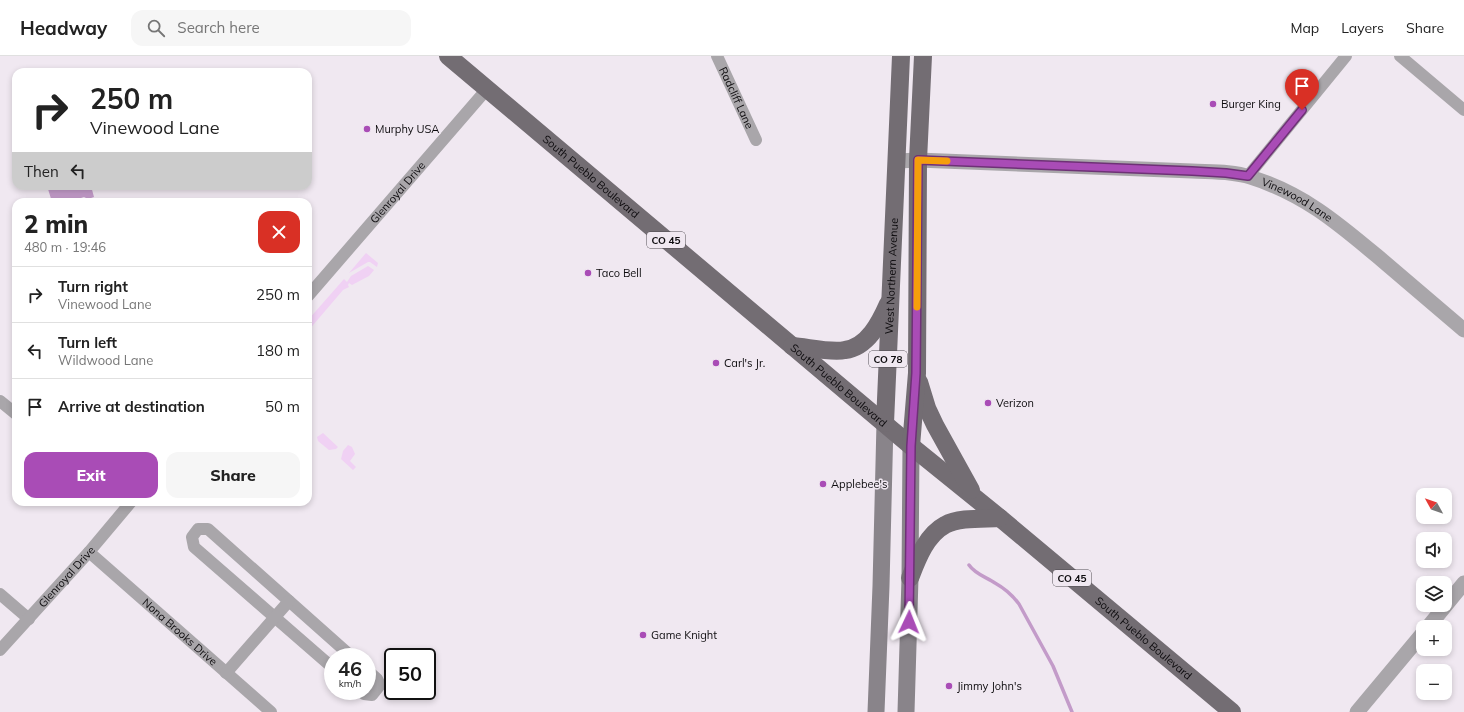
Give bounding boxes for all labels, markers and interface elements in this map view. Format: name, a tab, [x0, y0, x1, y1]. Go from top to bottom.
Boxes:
search box	[131, 10, 411, 46]
text: Headway	[20, 16, 107, 40]
icon: search	[145, 17, 167, 39]
text: Search here	[177, 18, 260, 37]
text: Map	[1290, 19, 1319, 37]
text: Layers	[1341, 19, 1384, 37]
text: Share	[1406, 19, 1444, 37]
street label: Radcliff Lane	[716, 65, 757, 131]
pin	[1285, 69, 1319, 110]
icon: arrive	[1291, 75, 1313, 97]
text: 250 m	[90, 81, 173, 116]
icon: right	[24, 84, 76, 136]
place label: Burger King	[1221, 97, 1281, 111]
marker: Burger King	[1208, 99, 1218, 109]
text: Vinewood Lane	[90, 116, 220, 139]
place label: Murphy USA	[375, 122, 439, 136]
marker: Murphy USA	[362, 124, 372, 134]
street label: South Pueblo Boulevard	[540, 132, 642, 221]
street label: Glenroyal Drive	[367, 158, 428, 226]
icon: left	[67, 160, 89, 182]
text: Then	[24, 162, 59, 181]
street label: Vinewood Lane	[1260, 174, 1335, 225]
text: 2 min	[24, 209, 88, 239]
button: close	[258, 211, 300, 253]
street label: West Northern Avenue	[882, 218, 901, 335]
road number: CO 45	[647, 232, 685, 248]
text: 480 m · 19:46	[24, 239, 106, 255]
place label: Taco Bell	[596, 266, 642, 280]
marker: Taco Bell	[583, 268, 593, 278]
text: Turn right	[58, 277, 128, 296]
icon: right	[24, 284, 46, 306]
text: 250 m	[256, 285, 300, 304]
text: Vinewood Lane	[58, 296, 152, 312]
text: Turn left	[58, 333, 117, 352]
icon: left	[24, 340, 46, 362]
text: 180 m	[256, 341, 300, 360]
street label: South Pueblo Boulevard	[788, 341, 890, 430]
road number: CO 78	[869, 351, 907, 367]
text: Wildwood Lane	[58, 352, 153, 368]
place label: Carl's Jr.	[724, 356, 765, 370]
marker: Carl's Jr.	[711, 358, 721, 368]
icon: arrive	[24, 396, 46, 418]
place label: Verizon	[996, 396, 1034, 410]
text: Arrive at destination	[58, 397, 205, 416]
text: 50 m	[265, 397, 300, 416]
marker: Verizon	[983, 398, 993, 408]
button: Exit	[24, 452, 158, 498]
button: Share	[166, 452, 300, 498]
place label: Applebee's	[831, 477, 887, 491]
marker: Applebee's	[818, 479, 828, 489]
north arrow	[1416, 488, 1452, 524]
map controls	[1416, 488, 1452, 700]
button: sound	[1416, 532, 1452, 568]
street label: Glenroyal Drive	[35, 543, 98, 610]
road number: CO 45	[1053, 570, 1091, 586]
button: layers	[1416, 576, 1452, 612]
street label: South Pueblo Boulevard	[1092, 594, 1195, 683]
street label: Nona Brooks Drive	[140, 595, 220, 669]
position arrow	[888, 601, 930, 643]
button: +	[1416, 620, 1452, 656]
place label: Game Knight	[651, 628, 717, 642]
marker: Game Knight	[638, 630, 648, 640]
speed limit sign: 50	[384, 648, 436, 700]
text: 46	[338, 656, 362, 681]
button: −	[1416, 664, 1452, 700]
text: km/h	[339, 677, 361, 690]
place label: Jimmy John's	[957, 679, 1022, 693]
marker: Jimmy John's	[944, 681, 954, 691]

